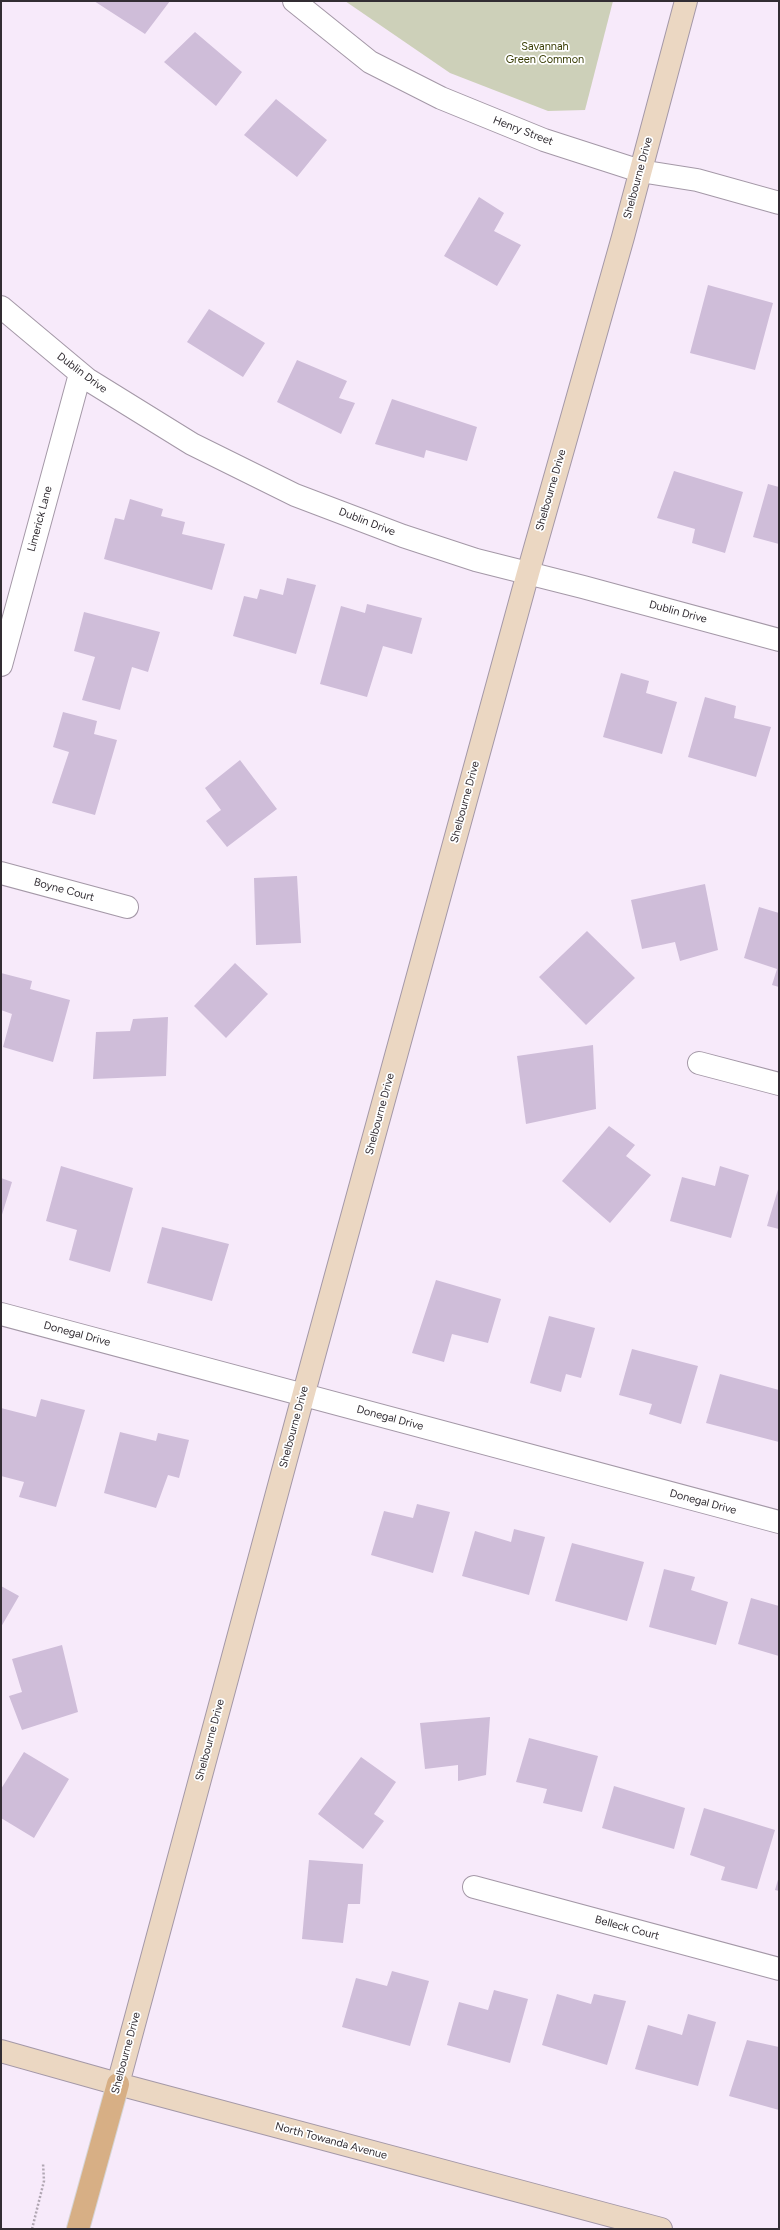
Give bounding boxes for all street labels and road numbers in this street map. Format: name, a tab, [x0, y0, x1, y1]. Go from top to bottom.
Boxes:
street label: Henry Street	[491, 113, 555, 149]
street label: Shelbourne Drive	[621, 136, 655, 220]
street label: Dublin Drive	[54, 350, 110, 396]
street label: Shelbourne Drive	[533, 448, 569, 532]
street label: Limerick Lane	[25, 485, 55, 553]
street label: Dublin Drive	[337, 505, 397, 539]
street label: Dublin Drive	[648, 598, 708, 626]
street label: Shelbourne Drive	[448, 760, 482, 844]
street label: Boyne Court	[32, 876, 96, 904]
street label: Shelbourne Drive	[363, 1072, 397, 1156]
street label: Donegal Drive	[42, 1319, 112, 1349]
street label: Shelbourne Drive	[277, 1385, 311, 1469]
street label: Donegal Drive	[355, 1403, 425, 1433]
street label: Donegal Drive	[668, 1487, 738, 1517]
street label: Shelbourne Drive	[193, 1698, 227, 1782]
street label: Belleck Court	[593, 1913, 661, 1943]
street label: Shelbourne Drive	[109, 2011, 143, 2095]
street label: North Towanda Avenue	[274, 2120, 388, 2162]

